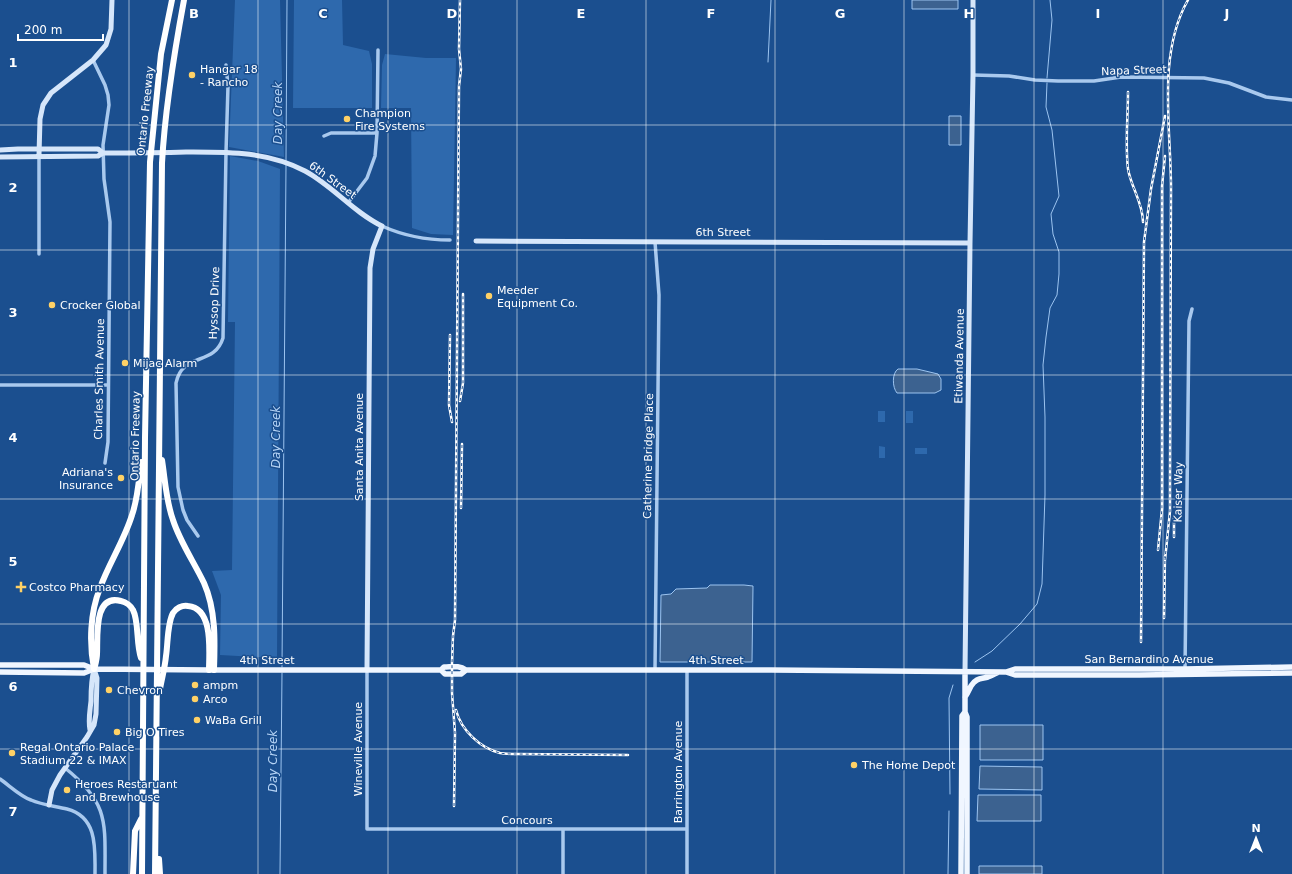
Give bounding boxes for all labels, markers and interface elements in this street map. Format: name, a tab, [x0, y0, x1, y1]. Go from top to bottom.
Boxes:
text: B	[189, 6, 199, 21]
text: C	[318, 6, 328, 21]
text: D	[447, 6, 458, 21]
text: E	[577, 6, 585, 21]
text: F	[707, 6, 715, 21]
text: G	[835, 6, 845, 21]
text: H	[964, 6, 974, 21]
text: I	[1096, 6, 1100, 21]
text: J	[1224, 6, 1229, 21]
scale bar	[18, 16, 103, 42]
text: 200 m	[24, 23, 62, 37]
text: 1	[8, 55, 18, 70]
place label: Hangar 18 - Rancho	[200, 63, 258, 89]
street label: Napa Street	[1101, 63, 1168, 78]
street label: Ontario Freeway	[134, 65, 157, 157]
marker: Hangar 18 - Rancho	[187, 70, 197, 80]
water label: Day Creek	[271, 81, 285, 144]
place label: Champion Fire Systems	[355, 107, 425, 133]
marker: Champion Fire Systems	[342, 114, 352, 124]
street label: 6th Street	[307, 159, 359, 202]
text: 2	[8, 180, 18, 195]
street label: 6th Street	[695, 226, 751, 239]
street label: Hyssop Drive	[207, 266, 222, 340]
place label: Meeder Equipment Co.	[497, 284, 578, 310]
marker: Meeder Equipment Co.	[484, 291, 494, 301]
place label: Crocker Global	[60, 299, 141, 312]
marker: Crocker Global	[47, 300, 57, 310]
text: 3	[8, 305, 18, 320]
street label: Etiwanda Avenue	[952, 308, 967, 404]
street label: Charles Smith Avenue	[92, 318, 107, 440]
place label: Mijac Alarm	[133, 357, 197, 370]
marker: Mijac Alarm	[120, 358, 130, 368]
street label: Ontario Freeway	[128, 390, 143, 481]
street label: Santa Anita Avenue	[353, 393, 366, 501]
street label: Catherine Bridge Place	[641, 393, 656, 519]
water label: Day Creek	[269, 405, 283, 468]
text: 4	[8, 430, 18, 445]
street label: Kaiser Way	[1171, 461, 1186, 523]
place label: Adriana's Insurance	[59, 466, 113, 492]
marker: Adriana's Insurance	[116, 473, 126, 483]
text: 5	[8, 554, 18, 569]
place label: Costco Pharmacy	[29, 581, 125, 594]
marker: Costco Pharmacy	[16, 582, 26, 592]
street label: San Bernardino Avenue	[1085, 653, 1214, 666]
street label: 4th Street	[239, 654, 295, 667]
street label: 4th Street	[688, 654, 744, 667]
text: 6	[8, 679, 18, 694]
place label: ampm	[203, 679, 238, 692]
marker: ampm	[190, 680, 200, 690]
place label: Chevron	[117, 684, 163, 697]
marker: Chevron	[104, 685, 114, 695]
place label: Arco	[203, 693, 228, 706]
marker: Arco	[190, 694, 200, 704]
street label: Wineville Avenue	[352, 702, 365, 796]
place label: WaBa Grill	[205, 714, 262, 727]
marker: WaBa Grill	[192, 715, 202, 725]
street label: Barrington Avenue	[672, 721, 685, 823]
place label: Big O Tires	[125, 726, 185, 739]
marker: Big O Tires	[112, 727, 122, 737]
water label: Day Creek	[266, 729, 280, 792]
place label: Regal Ontario Palace Stadium 22 & IMAX	[20, 741, 134, 767]
marker: Regal Ontario Palace Stadium 22 & IMAX	[7, 748, 17, 758]
place label: The Home Depot	[861, 759, 956, 772]
marker: The Home Depot	[849, 760, 859, 770]
place label: Heroes Restaruant and Brewhouse	[75, 778, 178, 804]
marker: Heroes Restaruant and Brewhouse	[62, 785, 72, 795]
text: 7	[8, 804, 18, 819]
street label: Concours	[501, 814, 553, 827]
north arrow	[1236, 818, 1276, 858]
text: N	[1251, 822, 1261, 835]

